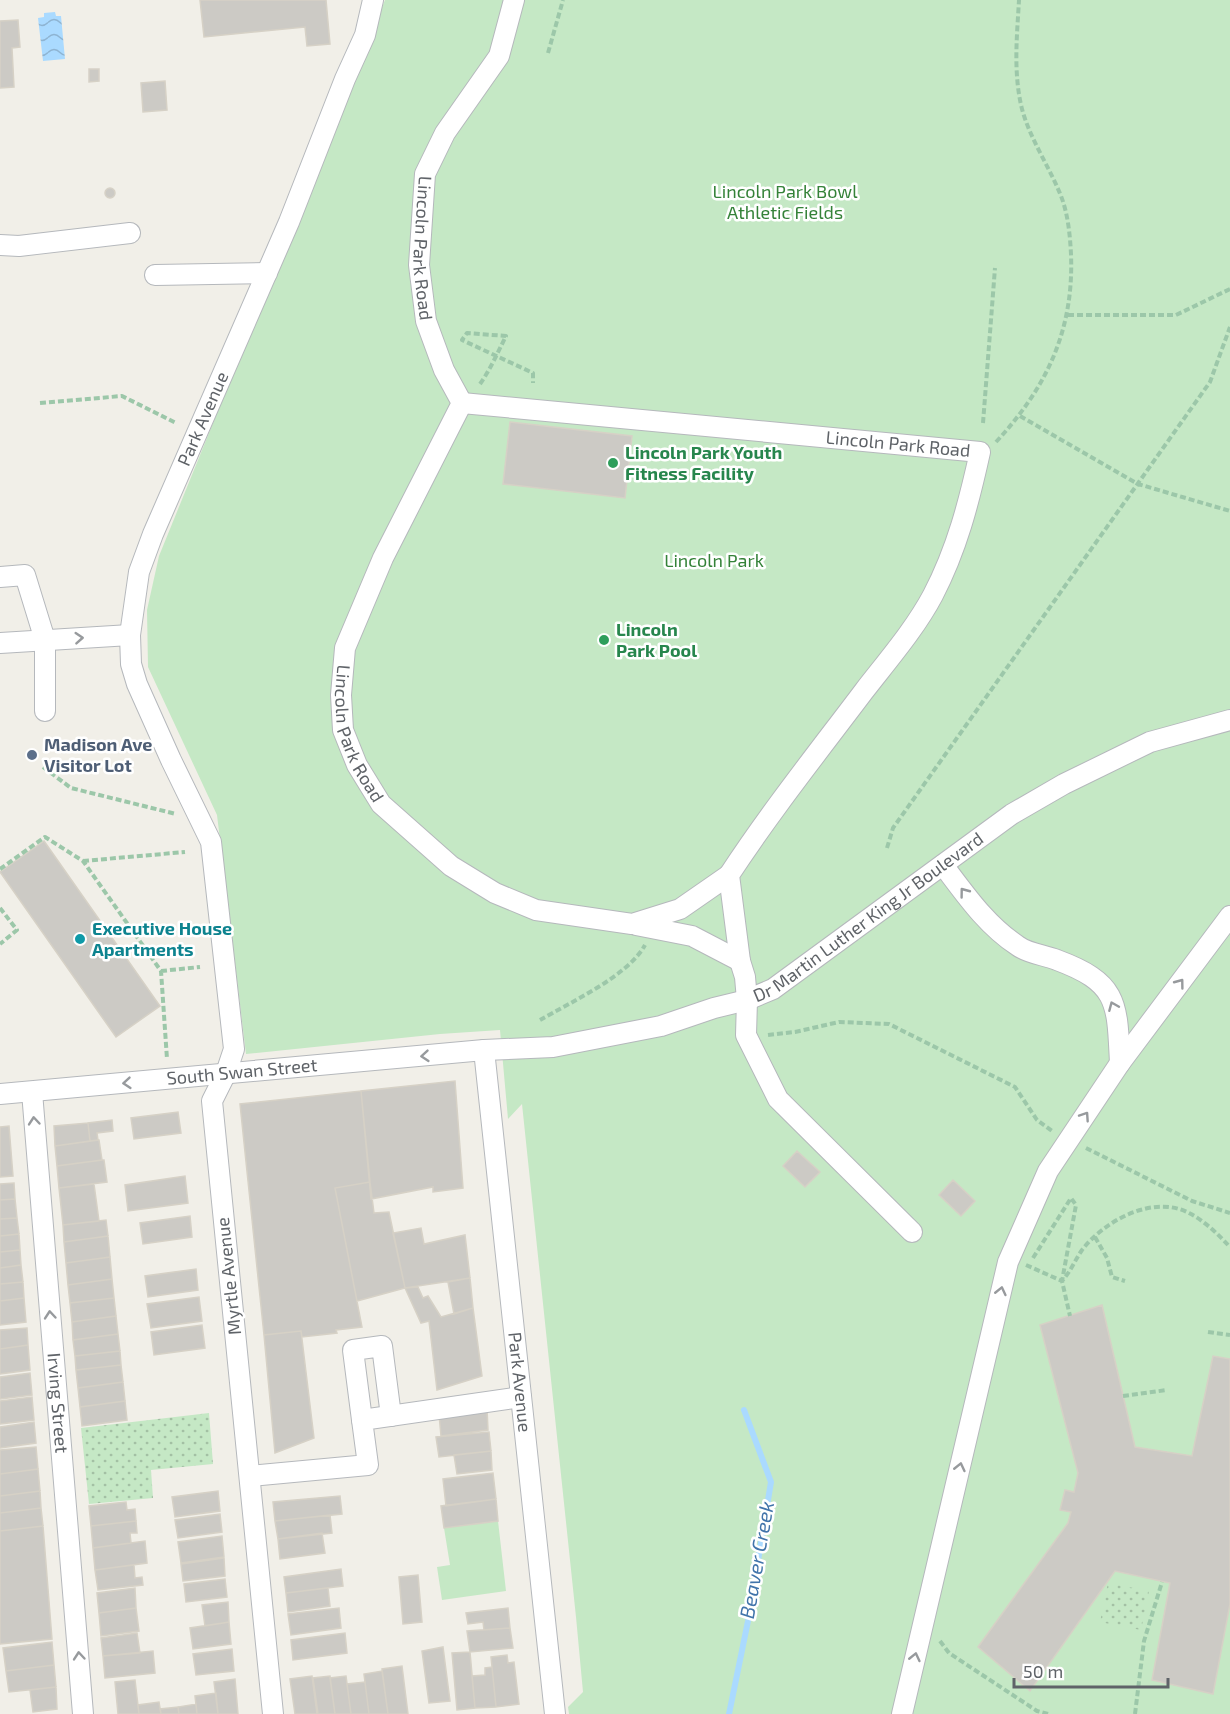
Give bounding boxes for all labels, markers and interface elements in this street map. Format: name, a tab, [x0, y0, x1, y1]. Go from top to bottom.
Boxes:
street label: Lincoln Park Road	[409, 175, 438, 322]
park label: Lincoln Park Bowl Athletic Fields	[712, 180, 858, 223]
street label: Park Avenue	[172, 368, 232, 469]
street label: Lincoln Park Road	[825, 425, 971, 461]
place label: Lincoln Park Youth Fitness Facility	[625, 441, 782, 484]
marker: Lincoln Park Youth Fitness Facility	[606, 456, 620, 470]
park label: Lincoln Park	[664, 549, 764, 571]
place label: Lincoln Park Pool	[616, 618, 697, 661]
one-way arrow	[75, 631, 84, 644]
marker: Lincoln Park Pool	[597, 633, 611, 647]
street label: Lincoln Park Road	[331, 664, 389, 806]
place label: Madison Ave Visitor Lot	[44, 733, 152, 776]
marker: Madison Ave Visitor Lot	[25, 748, 39, 762]
street label: Dr Martin Luther King Jr Boulevard	[749, 827, 987, 1006]
one-way arrow	[960, 888, 971, 899]
place label: Executive House Apartments	[92, 917, 232, 960]
marker: Executive House Apartments	[73, 932, 87, 946]
one-way arrow	[1173, 978, 1184, 989]
one-way arrow	[1109, 1001, 1121, 1012]
one-way arrow	[421, 1049, 430, 1062]
street label: South Swan Street	[166, 1053, 318, 1089]
one-way arrow	[122, 1076, 131, 1089]
one-way arrow	[1078, 1112, 1089, 1123]
one-way arrow	[28, 1116, 41, 1125]
street label: Myrtle Avenue	[211, 1216, 245, 1336]
one-way arrow	[994, 1286, 1007, 1296]
one-way arrow	[44, 1310, 57, 1319]
street label: Park Avenue	[504, 1331, 537, 1433]
street label: Irving Street	[43, 1352, 74, 1454]
one-way arrow	[953, 1462, 966, 1472]
water label: Beaver Creek	[734, 1499, 778, 1620]
one-way arrow	[72, 1651, 85, 1660]
scale bar	[1014, 1651, 1168, 1689]
one-way arrow	[908, 1652, 921, 1662]
text: 50 m	[1023, 1660, 1063, 1682]

